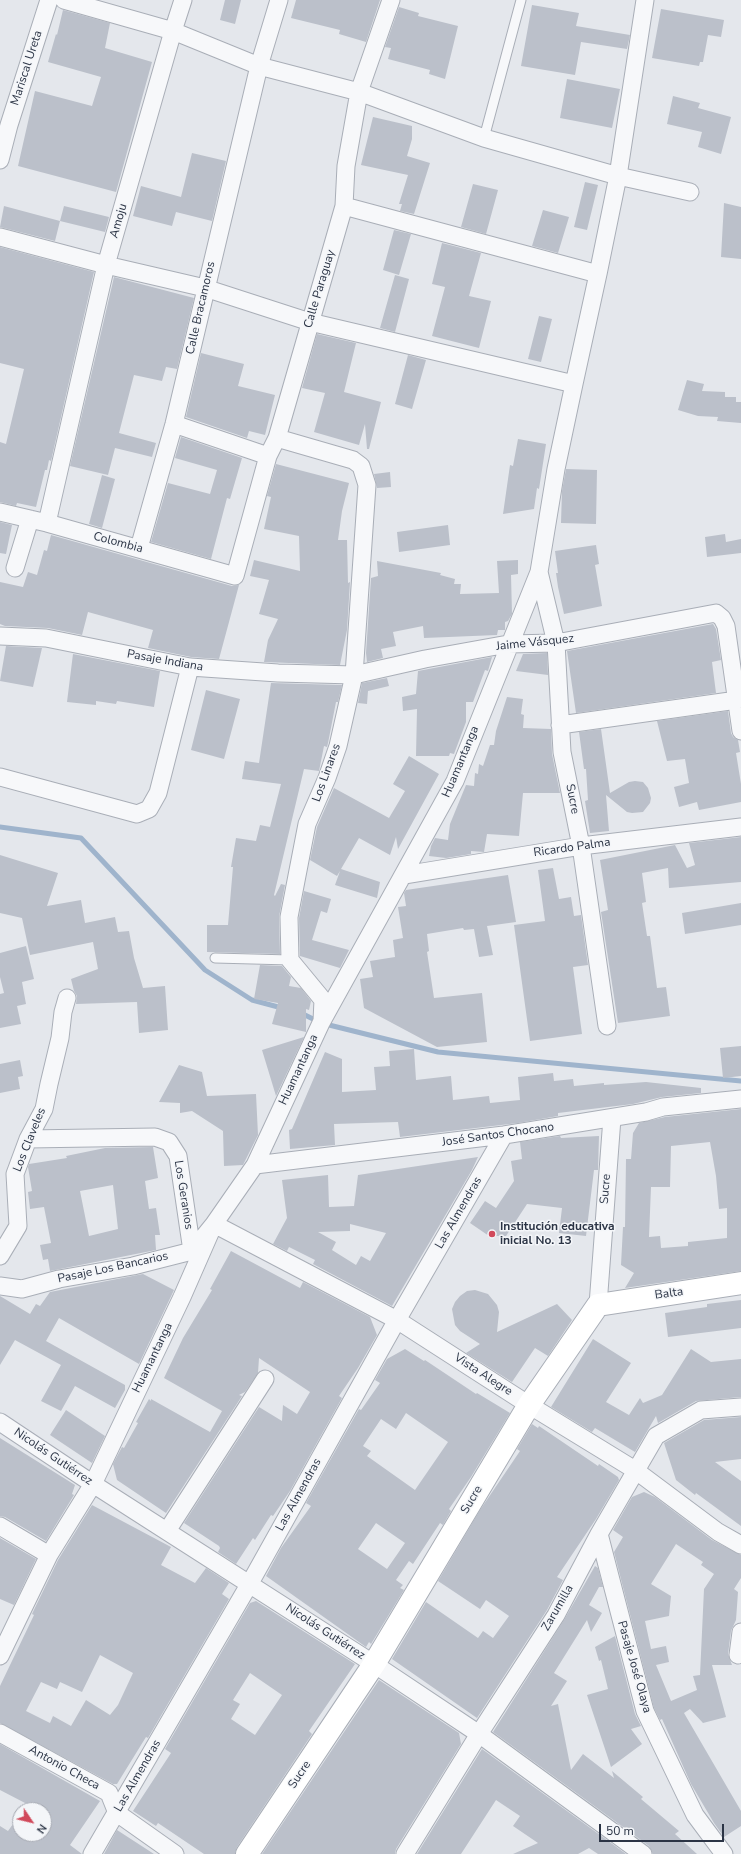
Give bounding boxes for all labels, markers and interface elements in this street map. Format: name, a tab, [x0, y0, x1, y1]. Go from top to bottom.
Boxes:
street label: Mariscal Ureta	[8, 29, 46, 107]
street label: Amoju	[107, 202, 131, 240]
street label: Calle Paraguay	[301, 248, 339, 330]
street label: Calle Bracamoros	[183, 260, 219, 356]
street label: Colombia	[92, 529, 144, 557]
street label: Jaime Vásquez	[495, 632, 575, 654]
street label: Pasaje Indiana	[126, 647, 204, 675]
street label: Huamantanga	[439, 724, 483, 800]
street label: Los Linares	[310, 742, 344, 804]
street label: Sucre	[562, 783, 582, 815]
street label: Ricardo Palma	[533, 835, 611, 861]
street label: Huamantanga	[276, 1032, 322, 1108]
street label: Los Claveles	[11, 1106, 49, 1174]
street label: José Santos Chocano	[441, 1120, 555, 1150]
street label: Los Geranios	[170, 1159, 196, 1231]
street label: Sucre	[598, 1173, 614, 1205]
street label: Las Almendras	[433, 1174, 485, 1252]
place label: Institución educativa inicial No. 13	[500, 1220, 615, 1248]
marker: Institución educativa inicial No. 13	[487, 1229, 497, 1239]
street label: Pasaje Los Bancarios	[56, 1249, 170, 1287]
street label: Balta	[654, 1285, 684, 1303]
street label: Huamantanga	[130, 1320, 176, 1396]
street label: Vista Alegre	[451, 1351, 515, 1399]
street label: Nicolás Gutiérrez	[11, 1425, 95, 1489]
street label: Las Almendras	[273, 1456, 325, 1534]
street label: Sucre	[458, 1483, 486, 1517]
street label: Zarumilla	[539, 1582, 577, 1634]
street label: Nicolás Gutiérrez	[283, 1601, 367, 1663]
street label: Pasaje José Olaya	[614, 1619, 654, 1715]
street label: Las Almendras	[112, 1737, 164, 1815]
street label: Antonio Checa	[26, 1743, 102, 1793]
street label: Sucre	[286, 1758, 314, 1792]
north arrow	[12, 1802, 52, 1842]
scale bar	[601, 1816, 726, 1842]
text: N	[33, 1821, 50, 1836]
text: 50 m	[606, 1823, 634, 1839]

